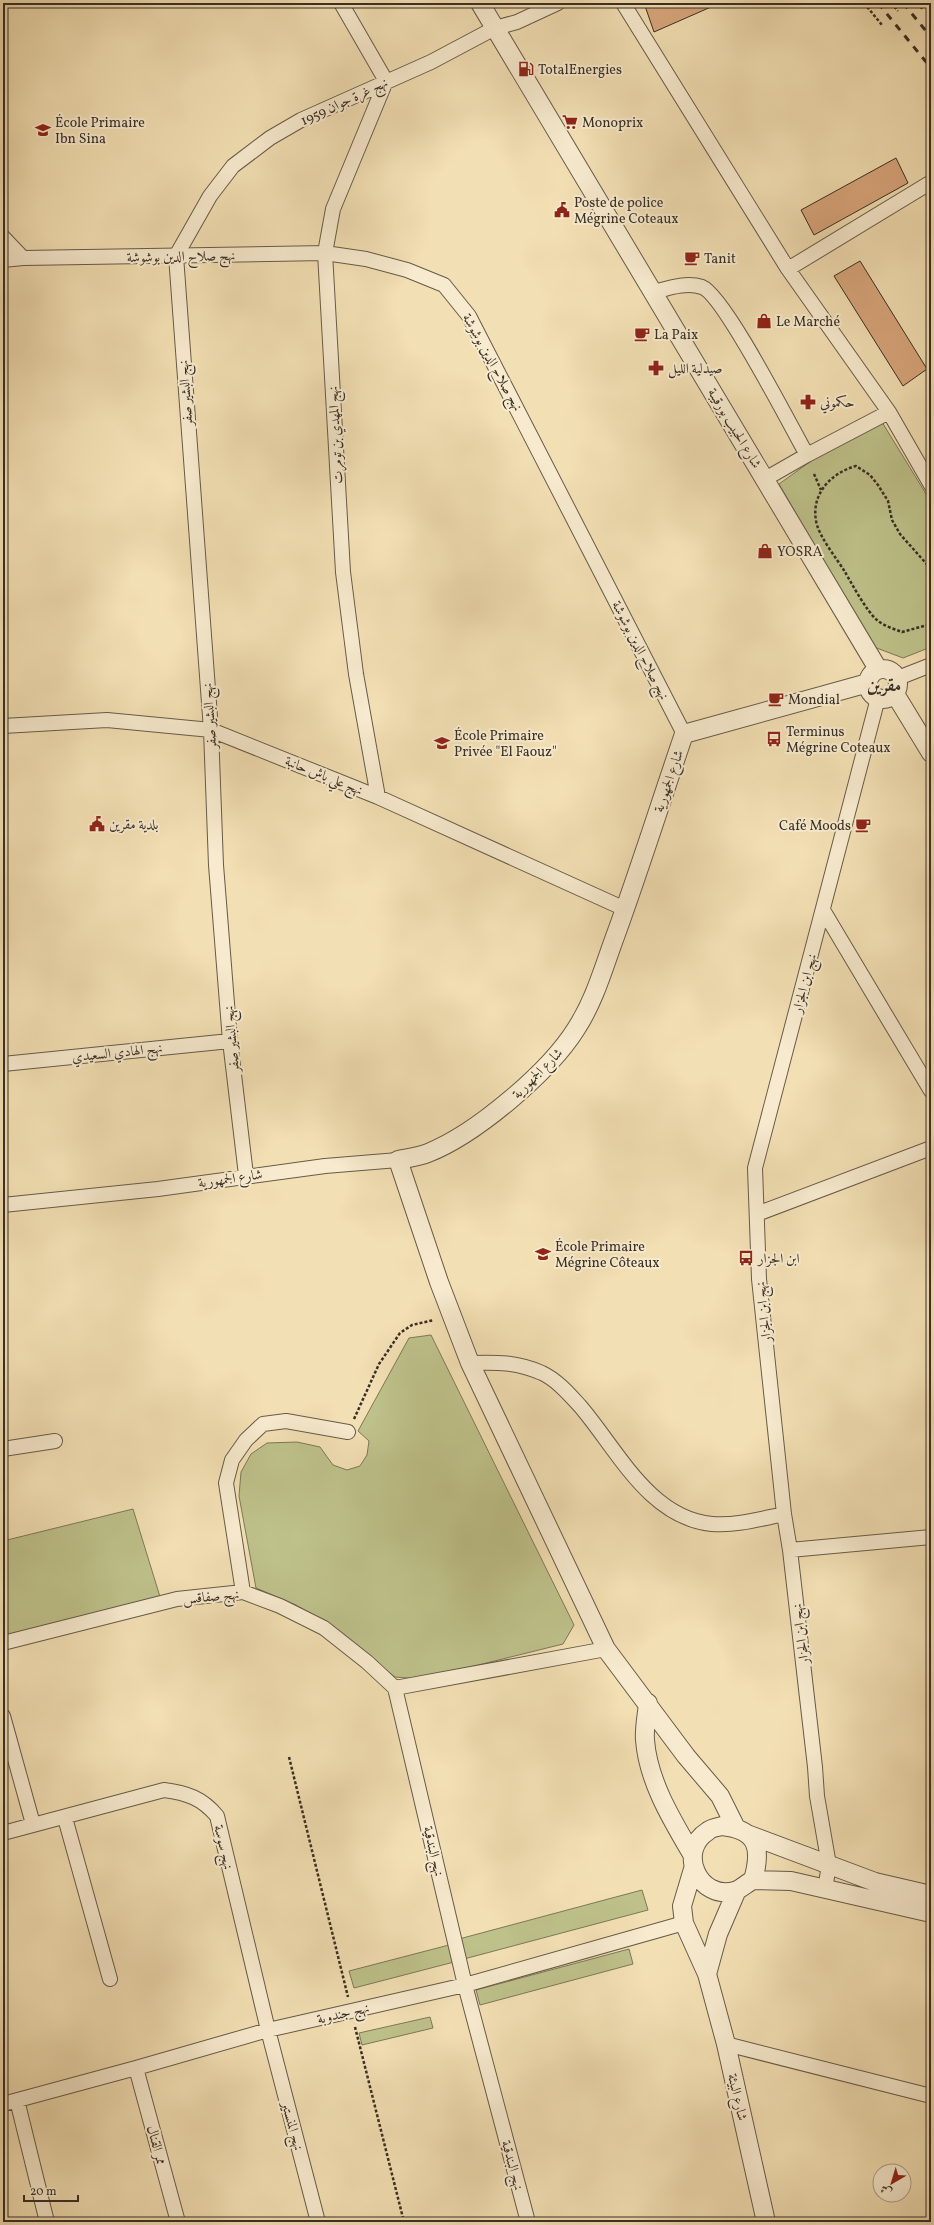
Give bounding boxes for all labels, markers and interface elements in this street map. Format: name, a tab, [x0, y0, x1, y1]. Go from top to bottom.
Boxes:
fuel station icon: TotalEnergies	[517, 60, 535, 78]
place label: TotalEnergies	[538, 61, 622, 80]
street label: نهج غرة جوان 1959	[298, 74, 392, 133]
supermarket icon: Monoprix	[561, 113, 579, 131]
place label: École Primaire Ibn Sina	[55, 114, 145, 149]
place label: Monoprix	[582, 114, 643, 133]
school or university icon: École Primaire Ibn Sina	[34, 121, 52, 139]
place label: Poste de police Mégrine Coteaux	[574, 194, 679, 229]
public building icon: Poste de police Mégrine Coteaux	[553, 201, 571, 219]
street label: نهج صلاح الدين بوشوشة	[126, 247, 236, 270]
cafe icon: Tanit	[683, 249, 701, 267]
place label: Tanit	[704, 250, 736, 269]
street label: نهج صلاح الدين بوشوشة	[455, 311, 526, 416]
shop icon: Le Marché	[755, 312, 773, 330]
place label: Le Marché	[776, 313, 840, 332]
cafe icon: La Paix	[633, 325, 651, 343]
place label: La Paix	[654, 326, 698, 345]
street label: نهج البشير صفر	[175, 359, 200, 429]
pharmacy icon: صيدلية الليل	[647, 359, 665, 377]
place label: صيدلية الليل	[668, 360, 723, 379]
street label: نهج المهدي بن تومرت	[324, 385, 351, 484]
street label: شارع الحبيب بورقيبة	[701, 385, 765, 473]
pharmacy icon: حكموني	[799, 393, 817, 411]
place label: حكموني	[820, 394, 855, 414]
shop icon: YOSRA	[756, 542, 774, 560]
place label: YOSRA	[777, 543, 823, 562]
street label: نهج صلاح الدين بوشوشة	[605, 598, 673, 704]
district label: مقرين	[867, 674, 901, 699]
street label: نهج البشير صفر	[199, 682, 224, 752]
cafe icon: Mondial	[767, 690, 785, 708]
place label: Mondial	[788, 691, 840, 710]
place label: Terminus Mégrine Coteaux	[786, 723, 891, 758]
place label: École Primaire Privée "El Faouz"	[454, 727, 557, 762]
bus stop icon: Terminus Mégrine Coteaux	[765, 730, 783, 748]
school or university icon: École Primaire Privée "El Faouz"	[433, 734, 451, 752]
street label: شارع الجمهورية	[650, 748, 690, 816]
street label: نهج علي باش حانبة	[281, 752, 365, 803]
public building icon: بلدية مقرين	[88, 815, 106, 833]
place label: بلدية مقرين	[109, 816, 159, 835]
cafe icon: Café Moods	[854, 816, 872, 834]
place label: Café Moods	[779, 817, 851, 836]
street label: نهج ابن الجزار	[788, 952, 824, 1018]
street label: نهج البشير صفر	[220, 1005, 247, 1075]
street label: نهج الهادي السعيدي	[71, 1039, 164, 1070]
street label: شارع الجمهورية	[508, 1044, 568, 1104]
street label: شارع الجمهورية	[197, 1166, 264, 1194]
place label: École Primaire Mégrine Côteaux	[555, 1238, 660, 1273]
school or university icon: École Primaire Mégrine Côteaux	[534, 1245, 552, 1263]
bus stop icon: ابن الجزار	[737, 1249, 755, 1267]
place label: ابن الجزار	[756, 1250, 800, 1269]
street label: نهج ابن الجزار	[752, 1280, 779, 1345]
street label: نهج صفاقس	[182, 1586, 240, 1611]
street label: نهج ابن الجزار	[788, 1602, 817, 1667]
street label: نهج سوسة	[206, 1823, 237, 1872]
street label: نهج البندقية	[416, 1824, 448, 1879]
street label: نهج جندوبة	[315, 1999, 372, 2032]
street label: شارع البيئة	[721, 2072, 751, 2123]
street label: نهج المنستير	[273, 2098, 307, 2153]
street label: ممر القنال	[141, 2124, 170, 2167]
street label: نهج البندقية	[494, 2138, 527, 2193]
north arrow	[872, 2163, 912, 2203]
scale bar	[24, 2177, 78, 2203]
text: ش	[878, 2180, 896, 2199]
text: 20 m	[30, 2184, 57, 2200]

